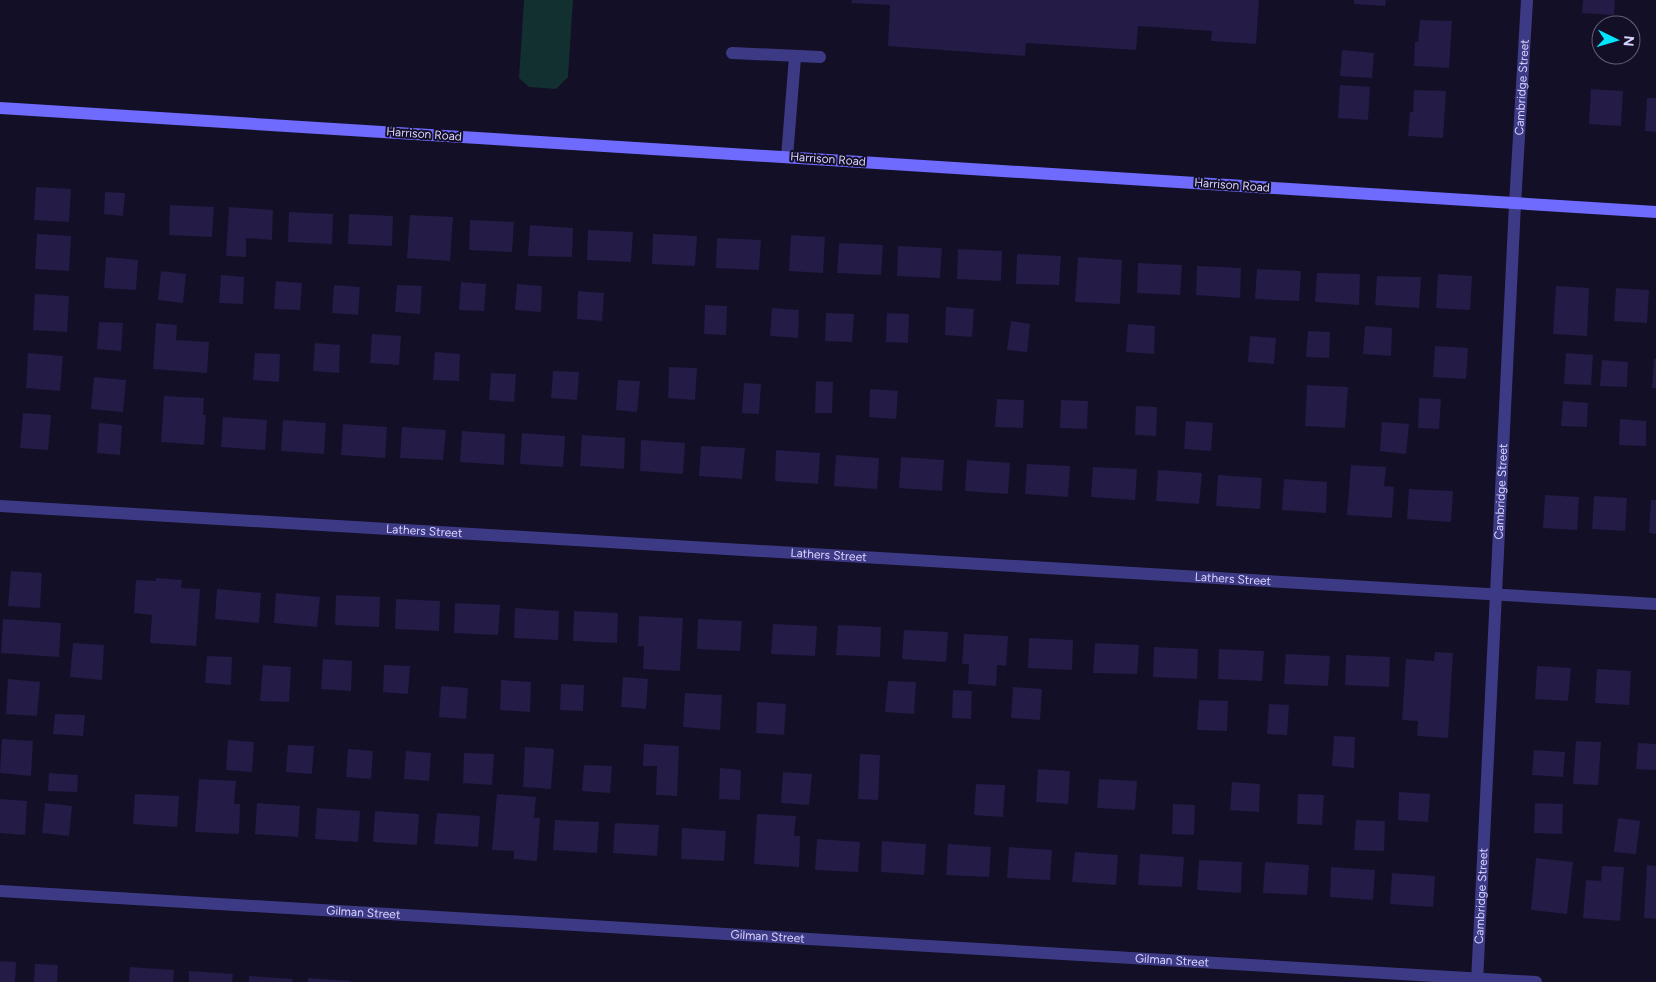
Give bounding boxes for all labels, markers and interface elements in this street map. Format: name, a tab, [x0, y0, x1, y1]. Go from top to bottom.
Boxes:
north arrow	[1591, 15, 1641, 65]
text: N	[1620, 35, 1637, 47]
street label: Cambridge Street	[1512, 38, 1532, 136]
street label: Harrison Road	[386, 124, 462, 144]
street label: Harrison Road	[790, 149, 866, 169]
street label: Harrison Road	[1194, 175, 1270, 195]
street label: Cambridge Street	[1492, 443, 1510, 540]
street label: Lathers Street	[386, 522, 463, 540]
street label: Lathers Street	[790, 546, 868, 564]
street label: Lathers Street	[1194, 570, 1272, 588]
street label: Cambridge Street	[1472, 847, 1491, 944]
street label: Gilman Street	[326, 903, 401, 922]
street label: Gilman Street	[730, 927, 806, 946]
street label: Gilman Street	[1134, 951, 1210, 970]

